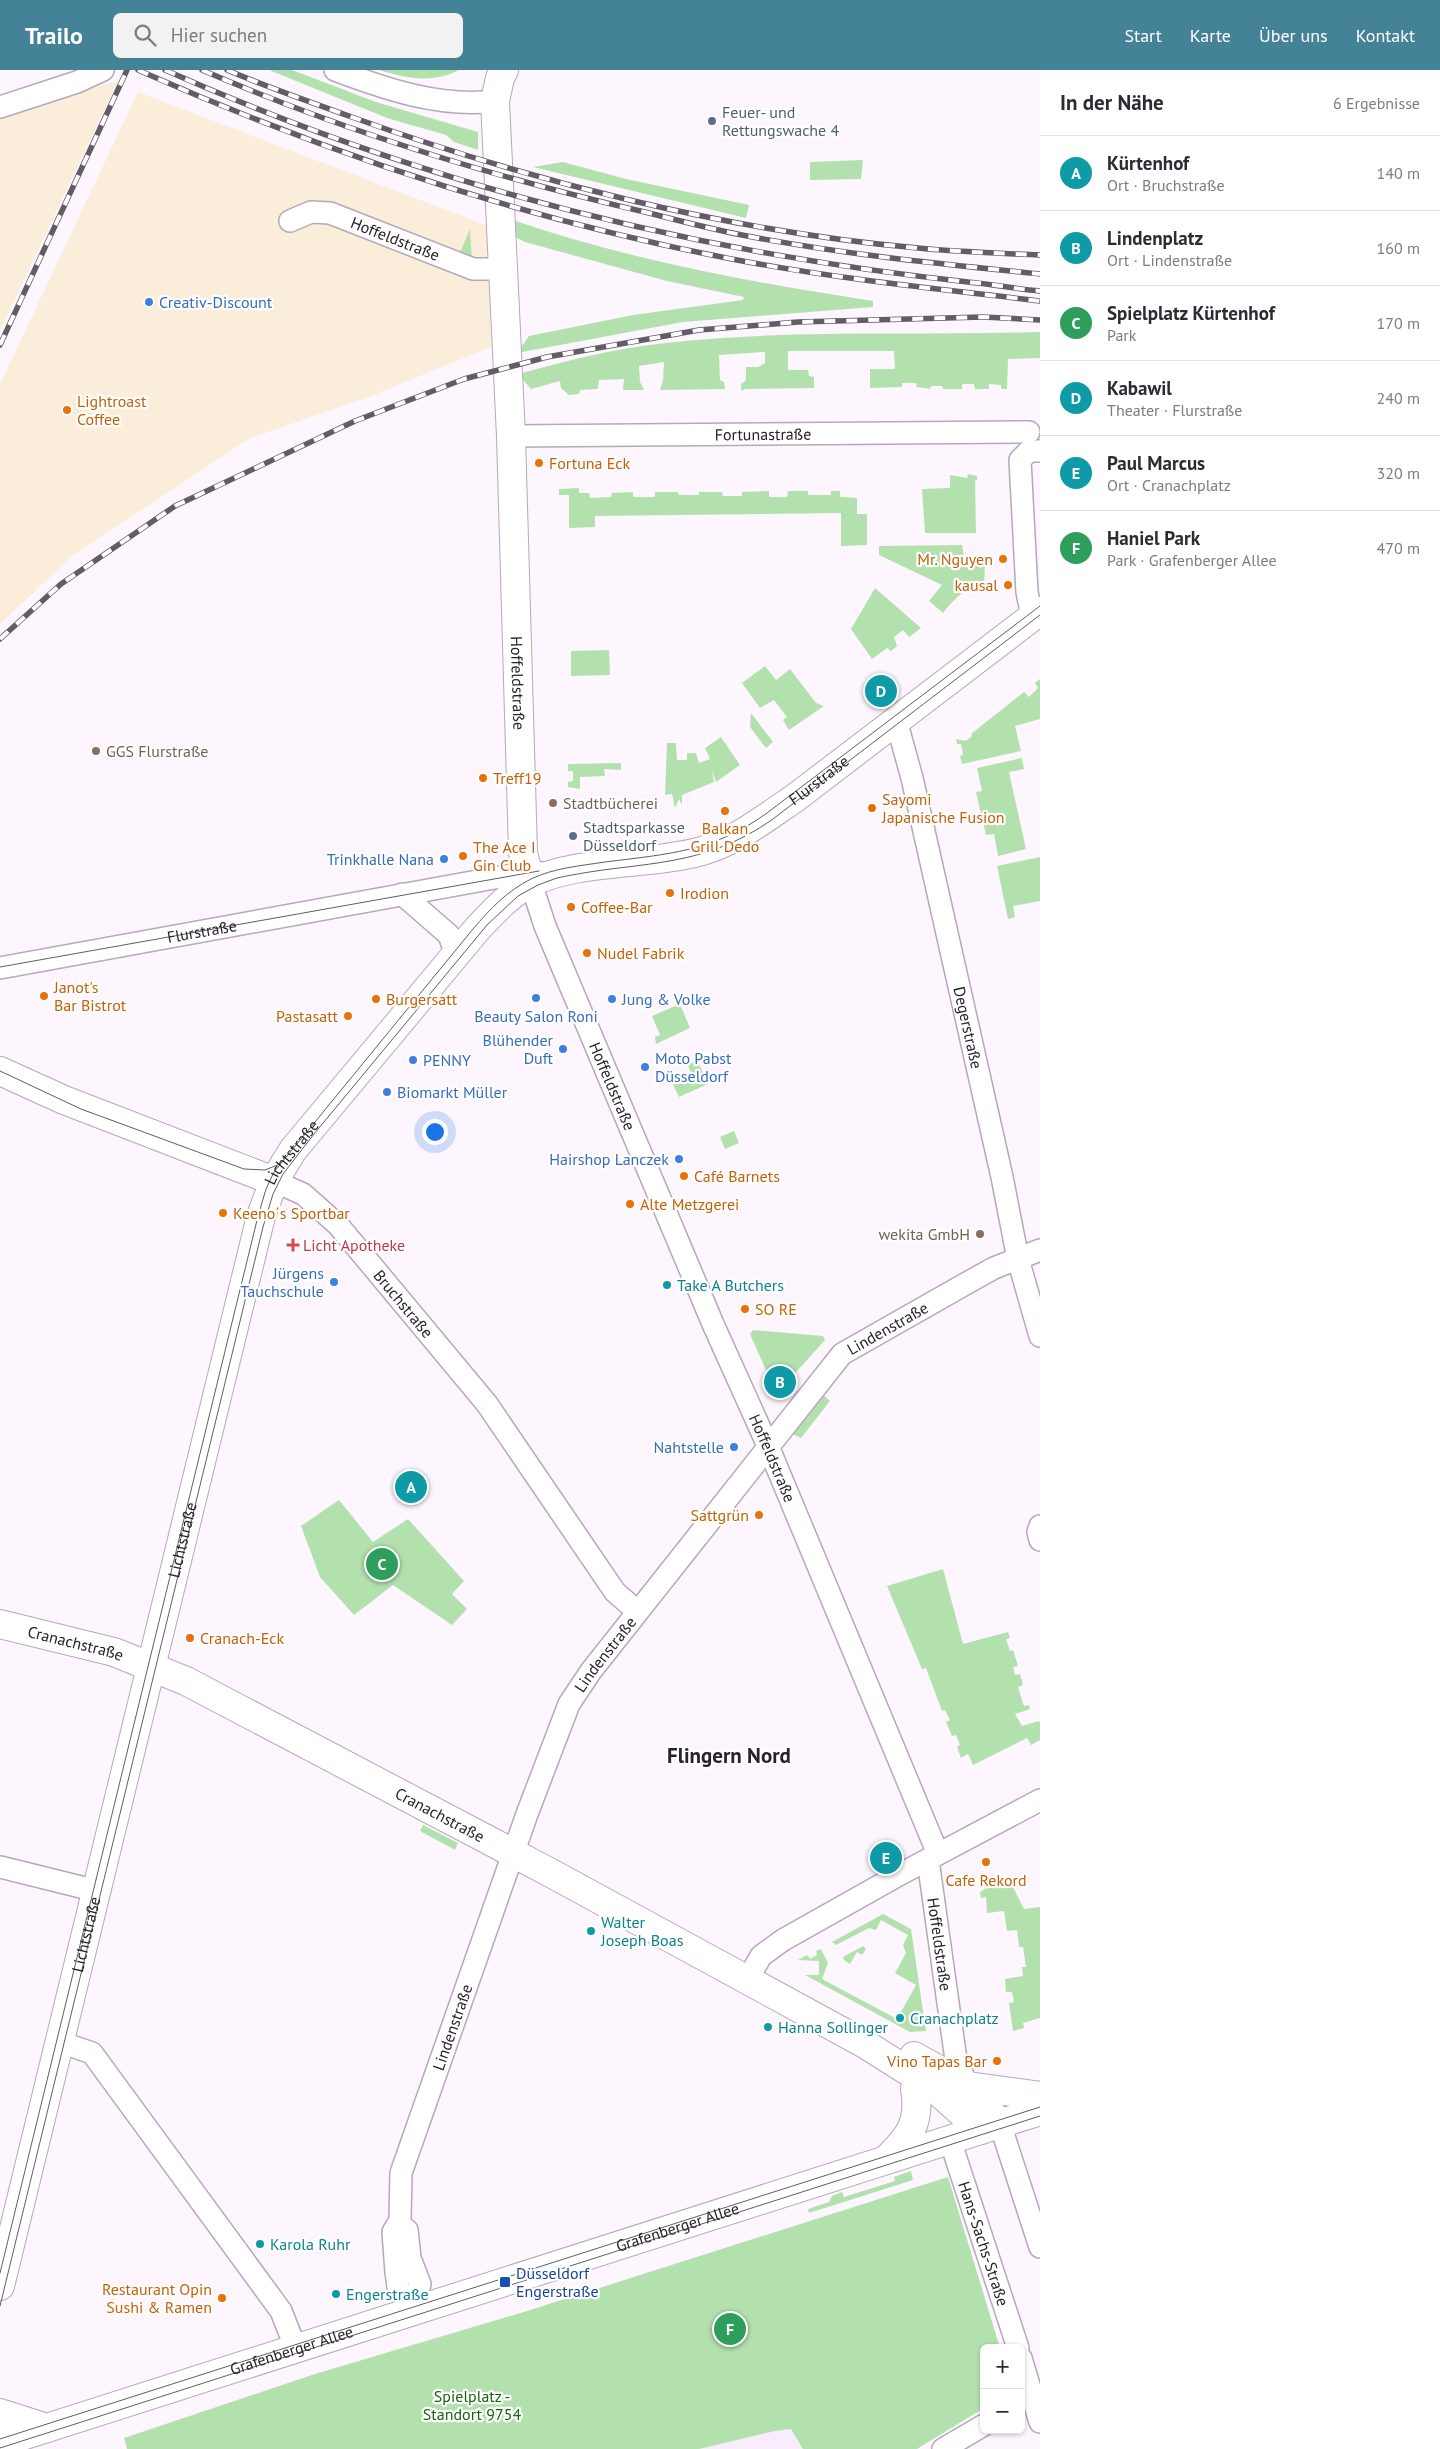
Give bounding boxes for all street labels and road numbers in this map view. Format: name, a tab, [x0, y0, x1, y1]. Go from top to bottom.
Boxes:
street label: Hoffeldstraße	[348, 212, 443, 265]
street label: Fortunastraße	[715, 424, 811, 444]
street label: Hoffeldstraße	[507, 636, 529, 730]
street label: Flurstraße	[785, 751, 853, 809]
street label: Flurstraße	[165, 915, 238, 947]
street label: Degerstraße	[949, 984, 987, 1071]
street label: Hoffeldstraße	[585, 1039, 640, 1133]
street label: Lichtstraße	[260, 1116, 323, 1188]
street label: Bruchstraße	[369, 1266, 438, 1342]
street label: Lindenstraße	[843, 1297, 932, 1359]
street label: Hoffeldstraße	[745, 1411, 800, 1505]
street label: Lichtstraße	[163, 1500, 201, 1580]
street label: Lindenstraße	[570, 1612, 640, 1696]
street label: Cranachstraße	[26, 1621, 127, 1665]
street label: Cranachstraße	[392, 1783, 488, 1846]
street label: Lichtstraße	[67, 1894, 105, 1974]
street label: Hoffeldstraße	[923, 1896, 956, 1992]
street label: Lindenstraße	[428, 1981, 477, 2073]
street label: Hans-Sachs-Straße	[954, 2179, 1014, 2308]
street label: Grafenberger Allee	[613, 2198, 741, 2256]
street label: Grafenberger Allee	[227, 2321, 356, 2379]

